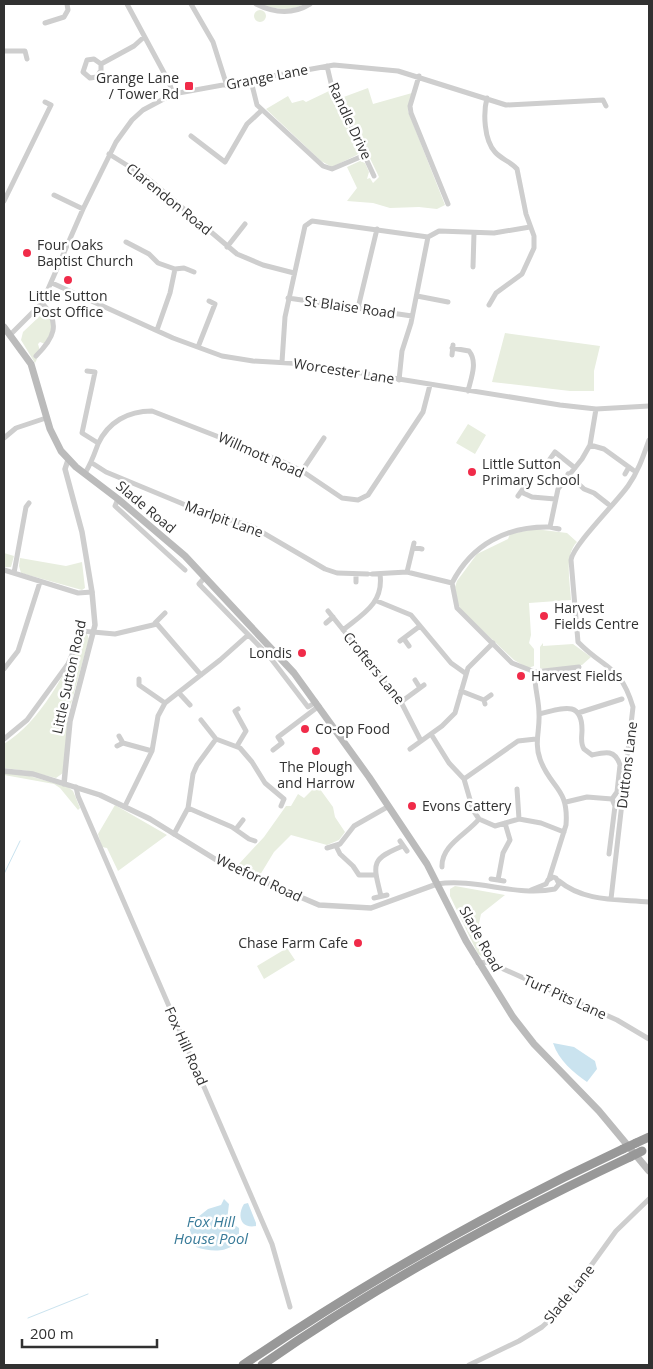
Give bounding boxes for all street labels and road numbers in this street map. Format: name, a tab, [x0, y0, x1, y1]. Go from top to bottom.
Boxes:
street label: Grange Lane	[224, 59, 310, 94]
street label: Randle Drive	[324, 79, 377, 162]
street label: Clarendon Road	[123, 158, 216, 239]
street label: St Blaise Road	[303, 291, 397, 322]
street label: Worcester Lane	[292, 353, 396, 388]
street label: Willmott Road	[215, 427, 307, 482]
street label: Slade Road	[112, 476, 180, 537]
street label: Marlpit Lane	[182, 496, 266, 542]
street label: Little Sutton Road	[47, 618, 90, 736]
street label: Crofters Lane	[339, 627, 410, 708]
street label: Duttons Lane	[612, 720, 641, 810]
street label: Weeford Road	[213, 849, 305, 906]
street label: Slade Road	[456, 902, 507, 975]
street label: Turf Pits Lane	[521, 970, 610, 1023]
street label: Fox Hill Road	[161, 1003, 212, 1088]
street label: Slade Lane	[539, 1260, 598, 1327]

